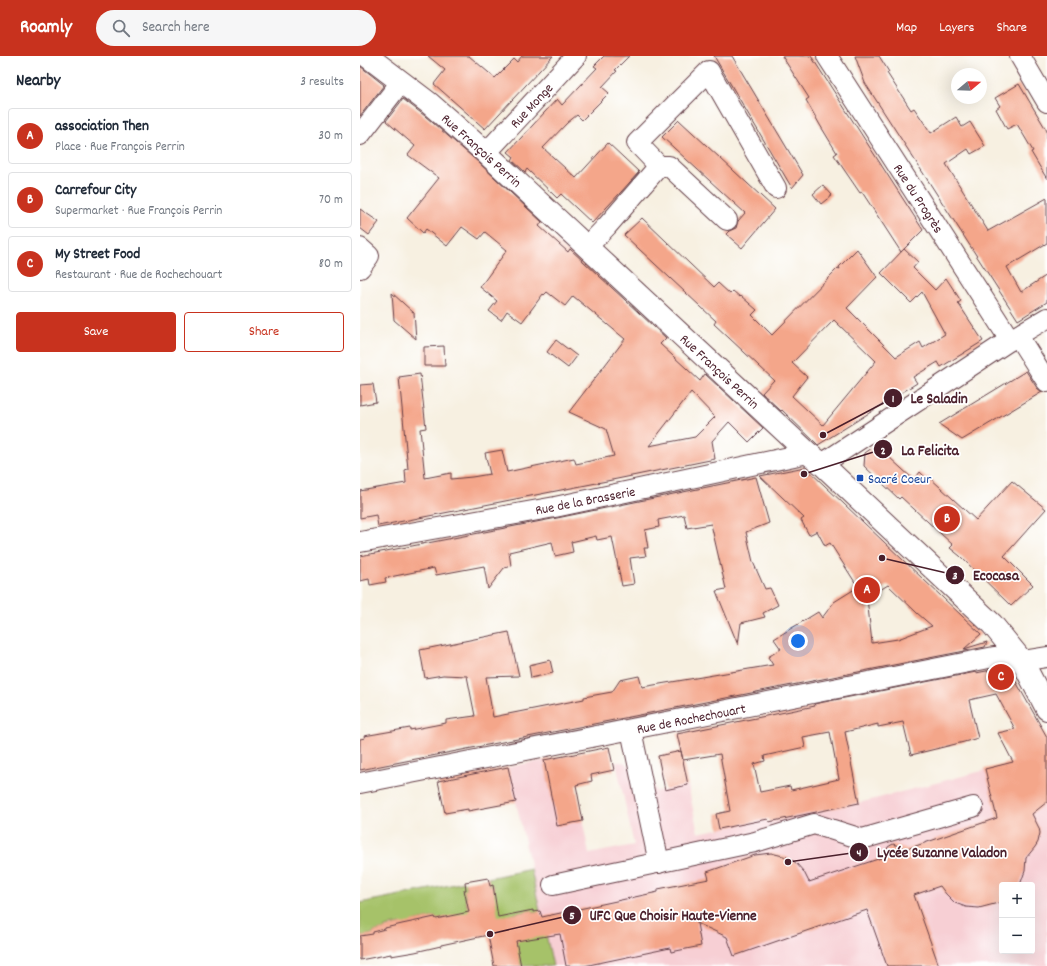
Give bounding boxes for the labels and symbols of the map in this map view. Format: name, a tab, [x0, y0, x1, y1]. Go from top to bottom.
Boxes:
north arrow	[951, 68, 987, 104]
street label: Rue Monge	[506, 79, 559, 133]
street label: Rue François Perrin	[436, 110, 525, 193]
street label: Rue du Progrès	[887, 160, 947, 238]
street label: Rue François Perrin	[674, 330, 763, 415]
callout: Le Saladin	[883, 384, 976, 411]
text: Le Saladin	[910, 389, 968, 411]
text: 1	[892, 391, 895, 408]
callout: La Felicita	[873, 436, 967, 463]
text: La Felicita	[901, 441, 960, 463]
text: 2	[880, 443, 886, 460]
place label: Sacré Coeur	[868, 470, 932, 490]
marker: Sacré Coeur	[855, 473, 865, 483]
street label: Rue de la Brasserie	[534, 482, 637, 521]
pin: B	[934, 504, 960, 534]
callout: Ecocasa	[945, 561, 1027, 588]
text: Ecocasa	[973, 566, 1020, 588]
text: 3	[952, 568, 958, 585]
pin: A	[854, 575, 880, 605]
your location	[788, 631, 808, 651]
pin: C	[988, 662, 1014, 692]
street label: Rue de Rochechouart	[635, 700, 748, 740]
callout: Lycée Suzanne Valadon	[849, 838, 1015, 865]
text: Lycée Suzanne Valadon	[877, 843, 1007, 865]
text: 4	[857, 845, 862, 862]
callout: UFC Que Choisir Haute-Vienne	[562, 901, 765, 928]
text: UFC Que Choisir Haute-Vienne	[589, 906, 757, 928]
text: 5	[569, 908, 575, 925]

